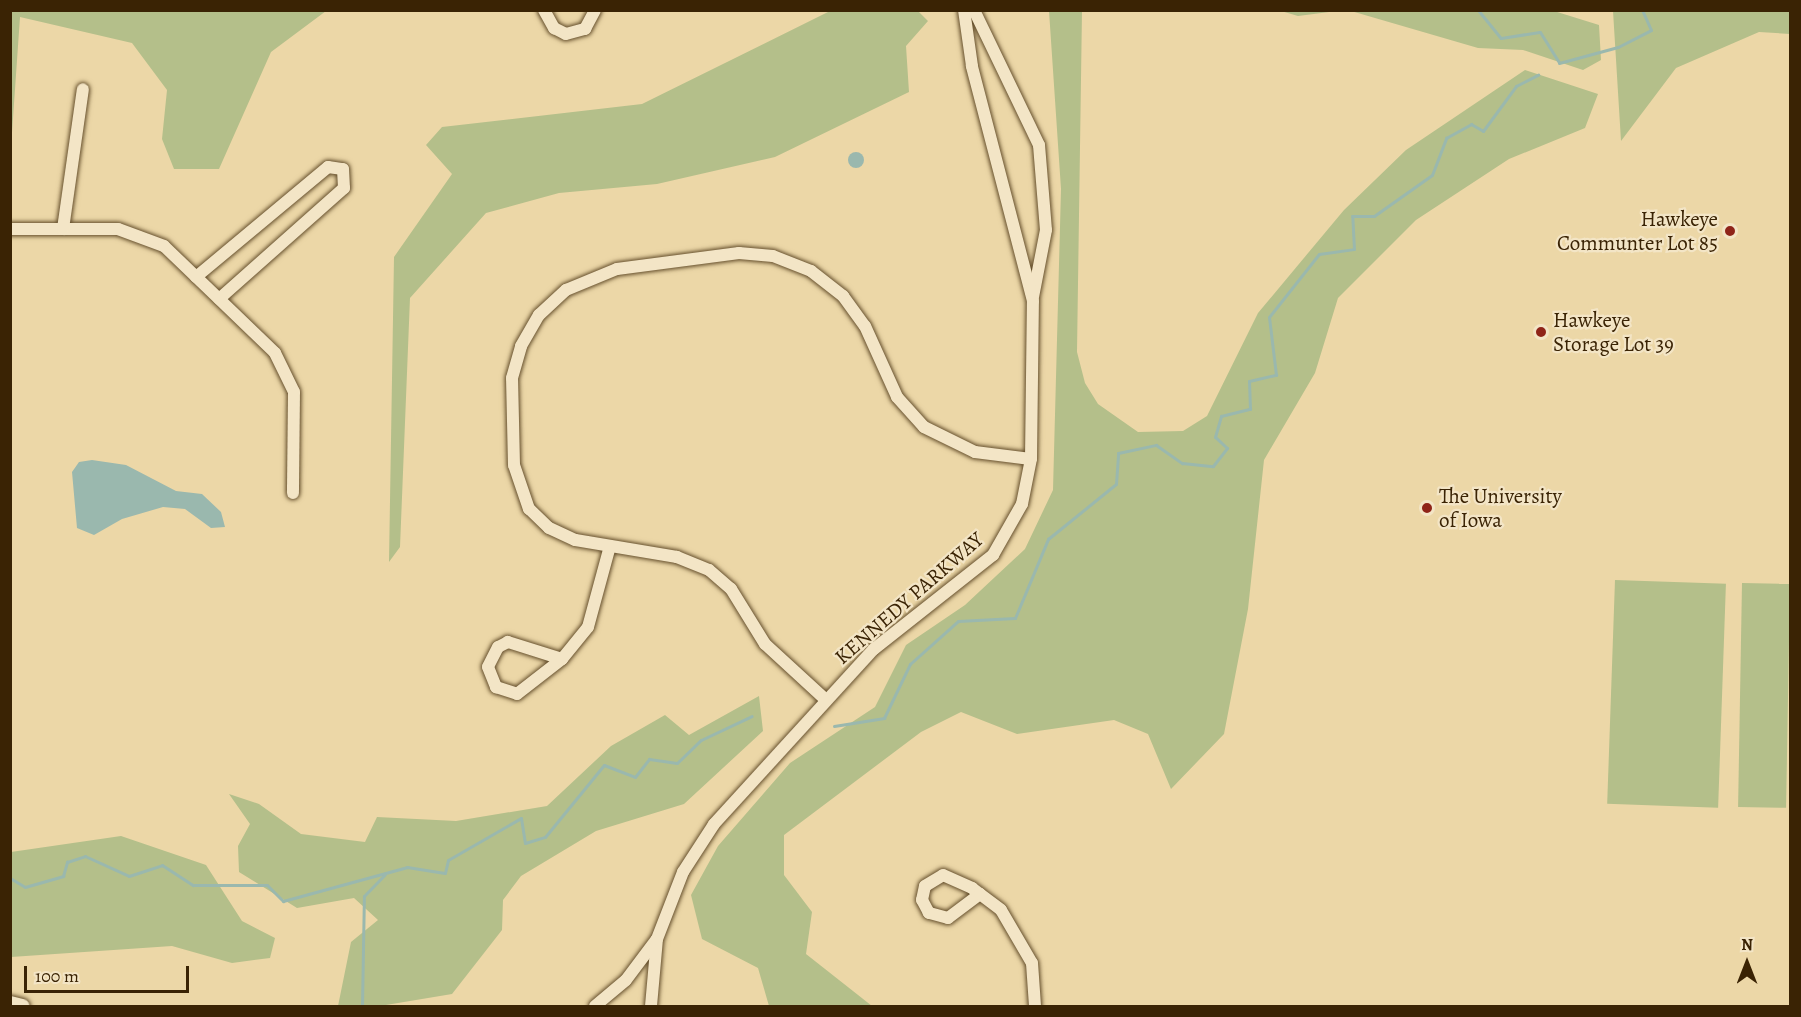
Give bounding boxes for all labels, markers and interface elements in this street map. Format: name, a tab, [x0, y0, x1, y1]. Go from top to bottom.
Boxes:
place label: Hawkeye Communter Lot 85	[1557, 206, 1718, 256]
marker: Hawkeye Communter Lot 85	[1723, 224, 1737, 238]
place label: Hawkeye Storage Lot 39	[1553, 307, 1674, 357]
marker: Hawkeye Storage Lot 39	[1534, 325, 1548, 339]
place label: The University of Iowa	[1439, 483, 1562, 533]
marker: The University of Iowa	[1420, 501, 1434, 515]
street label: KENNEDY PARKWAY	[830, 527, 988, 669]
north arrow	[1717, 933, 1777, 993]
text: N	[1741, 934, 1753, 956]
scale bar	[27, 954, 192, 992]
text: 100 m	[35, 964, 79, 988]

